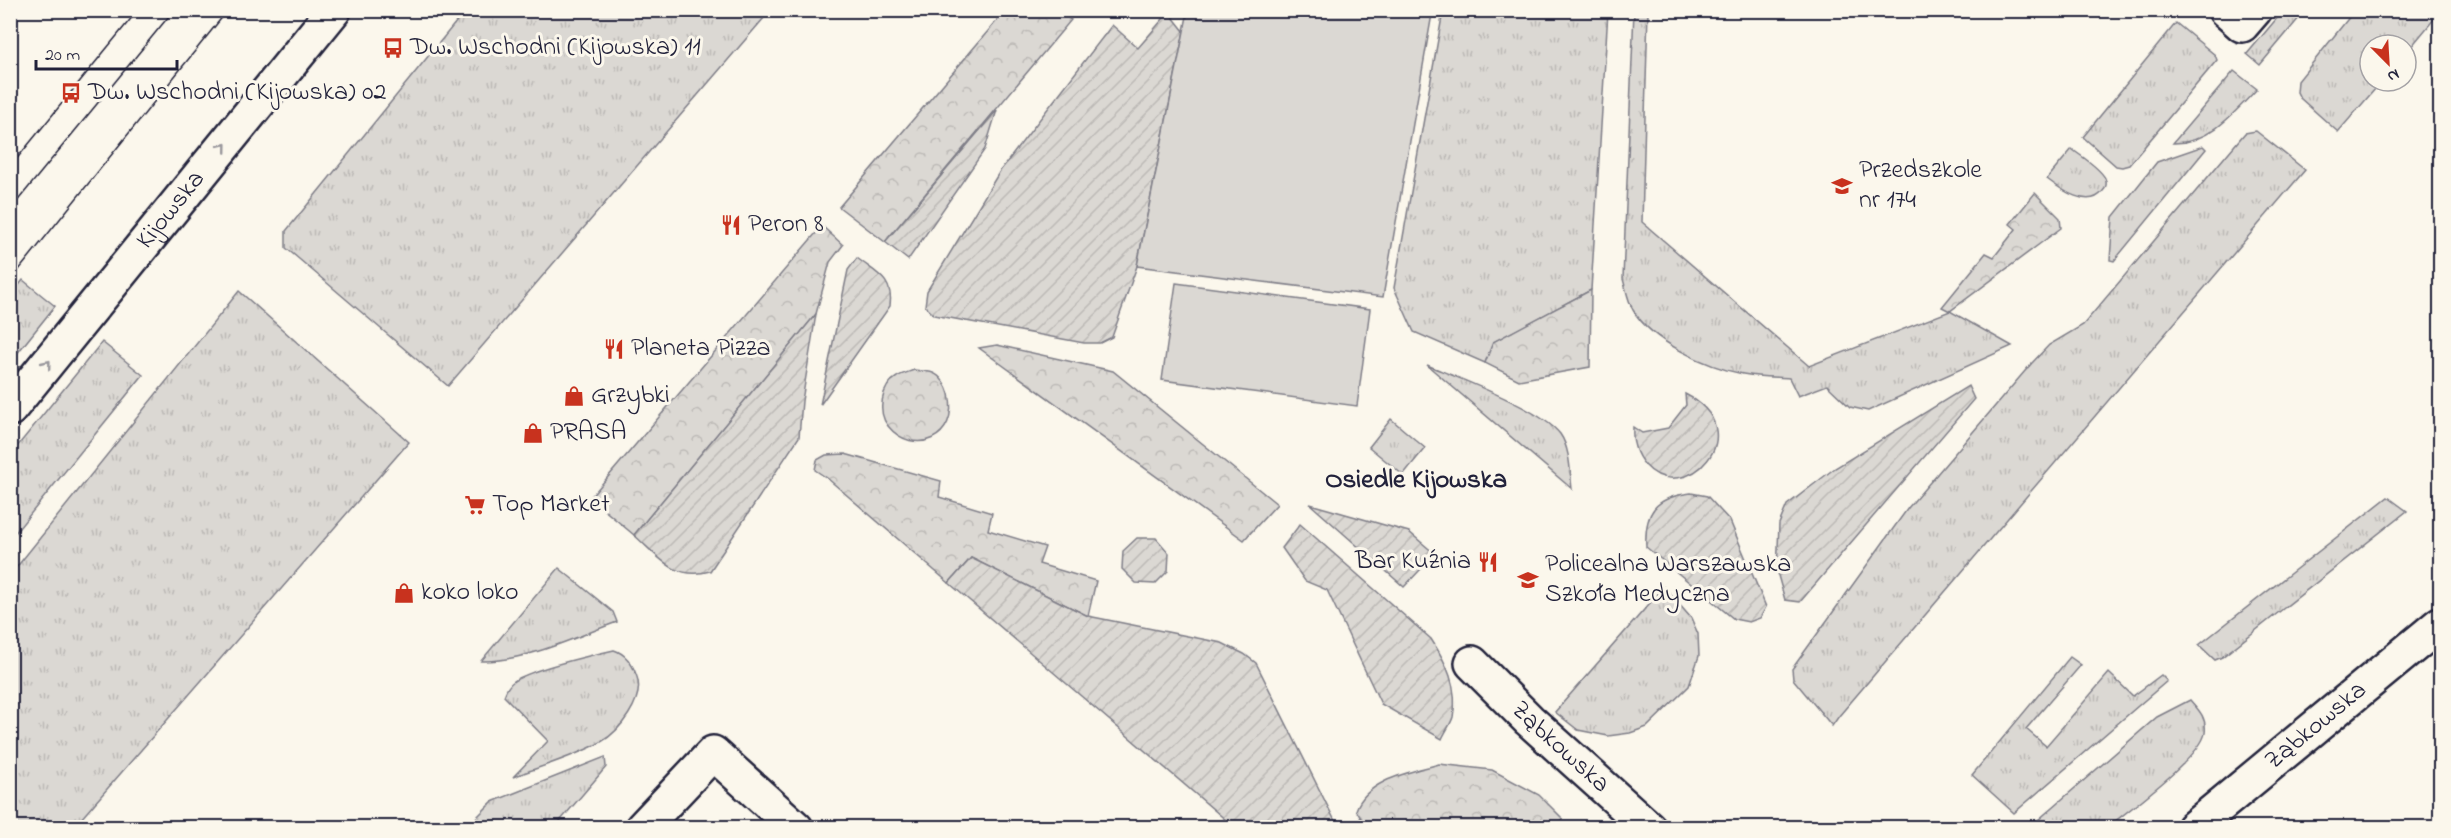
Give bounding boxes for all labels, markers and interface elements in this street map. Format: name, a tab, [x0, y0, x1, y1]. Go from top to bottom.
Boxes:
place label: Dw. Wschodni (Kijowska) 11	[409, 29, 701, 67]
scale bar	[36, 33, 177, 71]
north arrow	[2358, 33, 2418, 93]
bus stop icon: Dw. Wschodni (Kijowska) 11	[381, 36, 405, 60]
text: 20 m	[45, 43, 80, 69]
text: N	[2383, 62, 2403, 88]
place label: Dw. Wschodni (Kijowska) 02	[87, 74, 386, 112]
bus stop icon: Dw. Wschodni (Kijowska) 02	[59, 81, 83, 105]
one-way arrow	[215, 143, 226, 154]
place label: Przedszkole nr 174	[1859, 152, 1982, 220]
street label: Kijowska	[128, 163, 215, 258]
school or university icon: Przedszkole nr 174	[1830, 174, 1854, 198]
place label: Peron 8	[748, 206, 824, 244]
restaurant icon: Peron 8	[719, 213, 743, 237]
place label: Planeta Pizza	[631, 330, 771, 368]
restaurant icon: Planeta Pizza	[602, 337, 626, 361]
one-way arrow	[40, 360, 51, 371]
place label: Grzybki	[591, 377, 670, 415]
shop icon: Grzybki	[562, 384, 586, 408]
place label: PRASA	[550, 414, 627, 452]
shop icon: PRASA	[521, 421, 545, 445]
district label: Osiedle Kijowska	[1325, 461, 1507, 500]
place label: Top Market	[492, 486, 610, 524]
supermarket icon: Top Market	[463, 493, 487, 517]
place label: Bar Kuźnia	[1354, 543, 1471, 581]
place label: Policealna Warszawska Szkoła Medyczna	[1545, 546, 1791, 614]
restaurant icon: Bar Kuźnia	[1476, 550, 1500, 574]
school or university icon: Policealna Warszawska Szkoła Medyczna	[1516, 568, 1540, 592]
place label: koko loko	[421, 574, 519, 612]
shop icon: koko loko	[392, 581, 416, 605]
street label: Ząbkowska	[2257, 672, 2376, 780]
street label: Ząbkowska	[1502, 693, 1618, 803]

